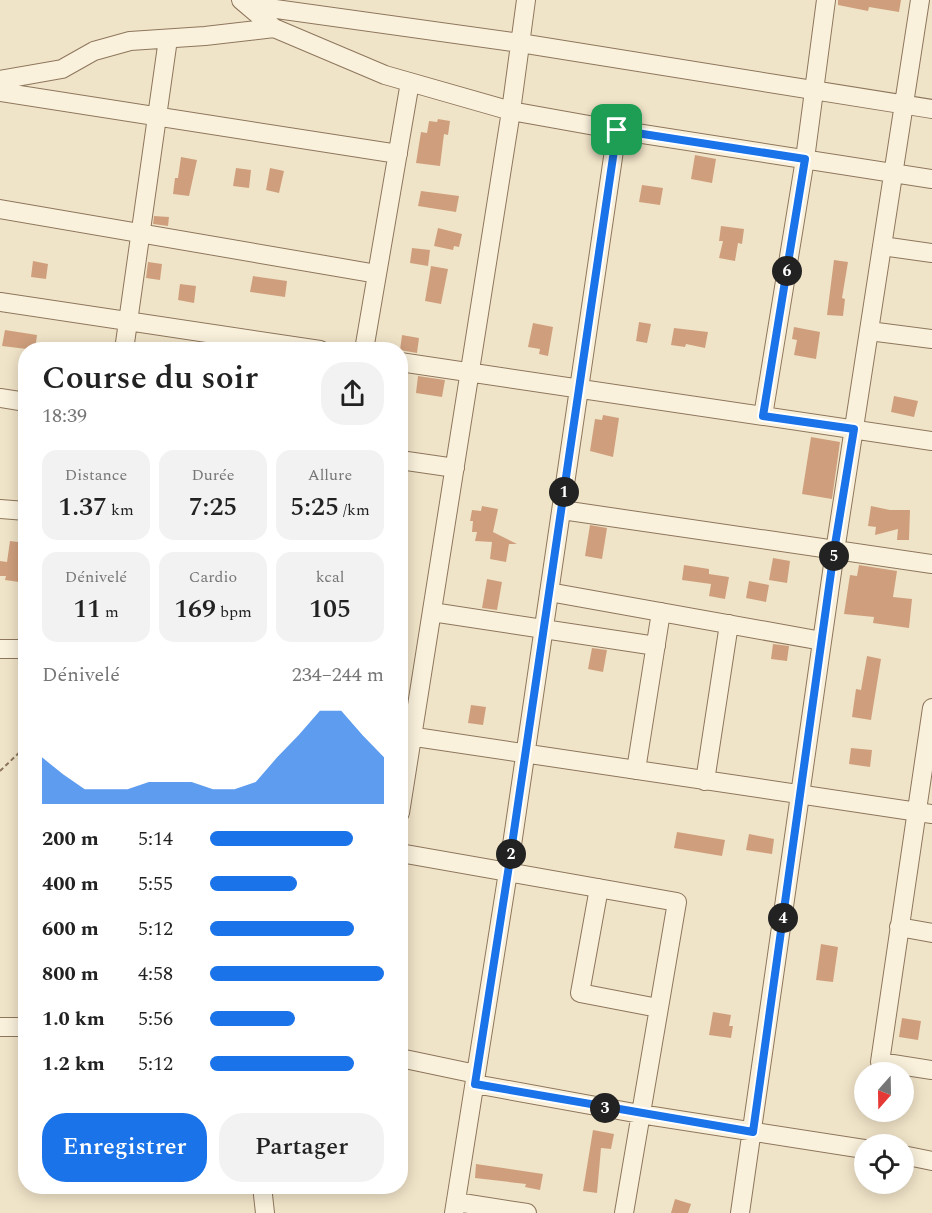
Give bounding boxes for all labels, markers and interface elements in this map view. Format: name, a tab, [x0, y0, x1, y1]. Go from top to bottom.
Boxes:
pin	[591, 104, 642, 155]
icon: arrive	[600, 113, 633, 146]
pin: 6	[772, 256, 802, 286]
text: 6	[783, 259, 791, 283]
text: Course du soir	[42, 353, 258, 403]
button: share	[321, 362, 384, 425]
text: 18:39	[42, 401, 87, 431]
text: Distance	[65, 463, 127, 487]
text: Durée	[191, 463, 235, 487]
text: Allure	[308, 463, 352, 487]
pin: 1	[549, 477, 579, 507]
text: 1	[560, 480, 568, 504]
text: 1.37	[58, 487, 107, 527]
text: 7:25	[189, 487, 237, 527]
text: 5:25	[290, 487, 339, 527]
text: km	[107, 498, 134, 522]
text: /km	[339, 498, 370, 522]
pin: 5	[819, 541, 849, 571]
text: 5	[830, 544, 838, 568]
text: Dénivelé	[65, 565, 127, 589]
text: Cardio	[189, 565, 237, 589]
text: kcal	[316, 565, 344, 589]
text: 11	[73, 589, 101, 629]
text: 169	[174, 589, 216, 629]
text: 105	[309, 589, 351, 629]
text: m	[101, 600, 119, 624]
text: bpm	[216, 600, 252, 624]
text: Dénivelé	[42, 660, 120, 690]
text: 234–244 m	[292, 660, 384, 690]
text: 200 m	[42, 824, 99, 854]
text: 5:14	[138, 824, 173, 854]
pin: 2	[496, 839, 526, 869]
text: 2	[507, 842, 515, 866]
text: 400 m	[42, 869, 99, 899]
text: 5:55	[138, 869, 173, 899]
pin: 4	[768, 903, 798, 933]
text: 4	[779, 906, 787, 930]
text: 600 m	[42, 914, 99, 944]
text: 5:12	[138, 914, 173, 944]
text: 800 m	[42, 959, 99, 989]
text: 4:58	[138, 959, 173, 989]
text: 1.0 km	[42, 1004, 105, 1034]
text: 5:56	[138, 1004, 173, 1034]
text: 1.2 km	[42, 1049, 105, 1079]
text: 5:12	[138, 1049, 173, 1079]
north arrow	[854, 1062, 914, 1122]
map controls	[854, 1062, 914, 1194]
pin: 3	[590, 1093, 620, 1123]
text: 3	[601, 1096, 609, 1120]
button: Enregistrer	[42, 1113, 207, 1182]
button: Partager	[219, 1113, 384, 1182]
button: locate	[854, 1134, 914, 1194]

